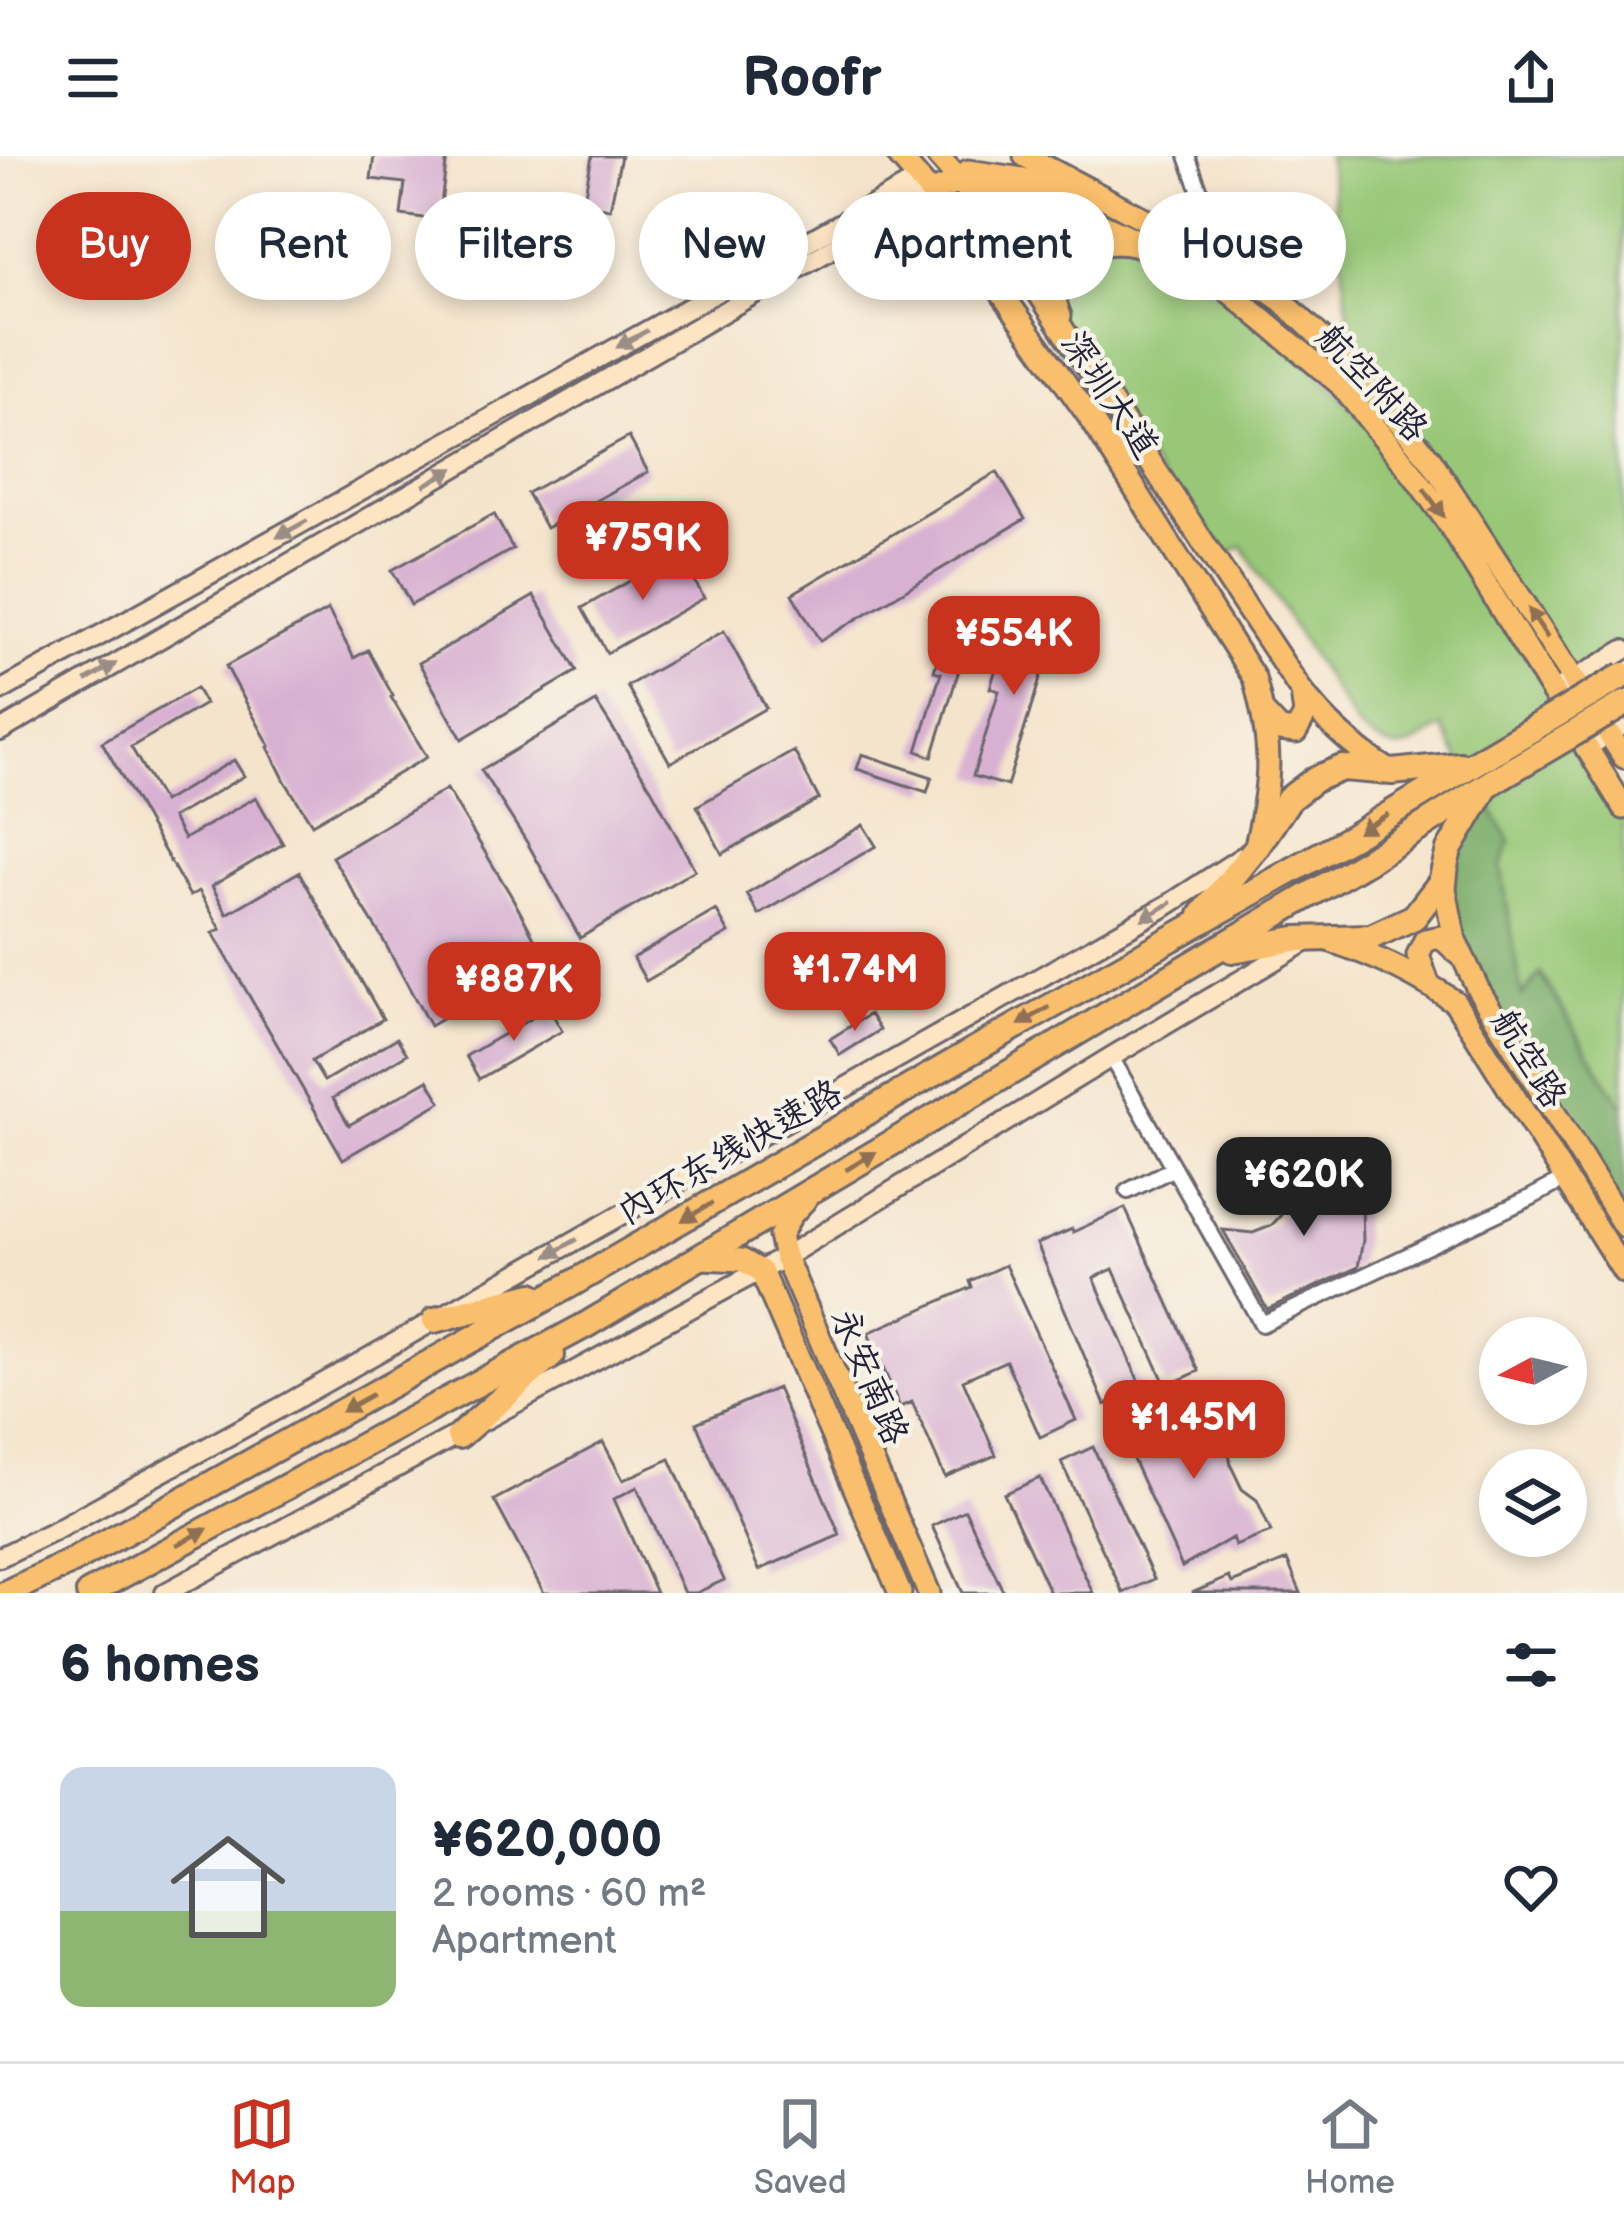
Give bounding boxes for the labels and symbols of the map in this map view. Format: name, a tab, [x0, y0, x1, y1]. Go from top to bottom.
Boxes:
street label: 航空附路	[1306, 316, 1436, 451]
street label: 深圳大道	[1051, 324, 1167, 467]
one-way arrow	[615, 328, 650, 349]
one-way arrow	[422, 467, 456, 488]
one-way arrow	[1422, 487, 1446, 519]
pin: ¥759K	[559, 501, 727, 603]
one-way arrow	[275, 517, 308, 538]
pin: ¥554K	[930, 596, 1098, 698]
one-way arrow	[1528, 607, 1550, 639]
one-way arrow	[84, 662, 118, 683]
one-way arrow	[1356, 812, 1390, 833]
one-way arrow	[1141, 900, 1174, 921]
pin: ¥1.74M	[757, 932, 953, 1034]
pin: ¥887K	[430, 942, 598, 1044]
street label: 航空路	[1481, 1002, 1575, 1117]
one-way arrow	[1018, 1004, 1051, 1025]
street label: 内环东线快速路	[610, 1072, 850, 1235]
pin: ¥620K	[1220, 1137, 1388, 1239]
one-way arrow	[844, 1152, 878, 1173]
one-way arrow	[680, 1200, 714, 1221]
one-way arrow	[545, 1236, 579, 1257]
street label: 永安南路	[821, 1302, 917, 1452]
north arrow	[1479, 1317, 1587, 1425]
pin: ¥1.45M	[1096, 1380, 1292, 1482]
one-way arrow	[340, 1392, 375, 1413]
one-way arrow	[174, 1528, 209, 1548]

